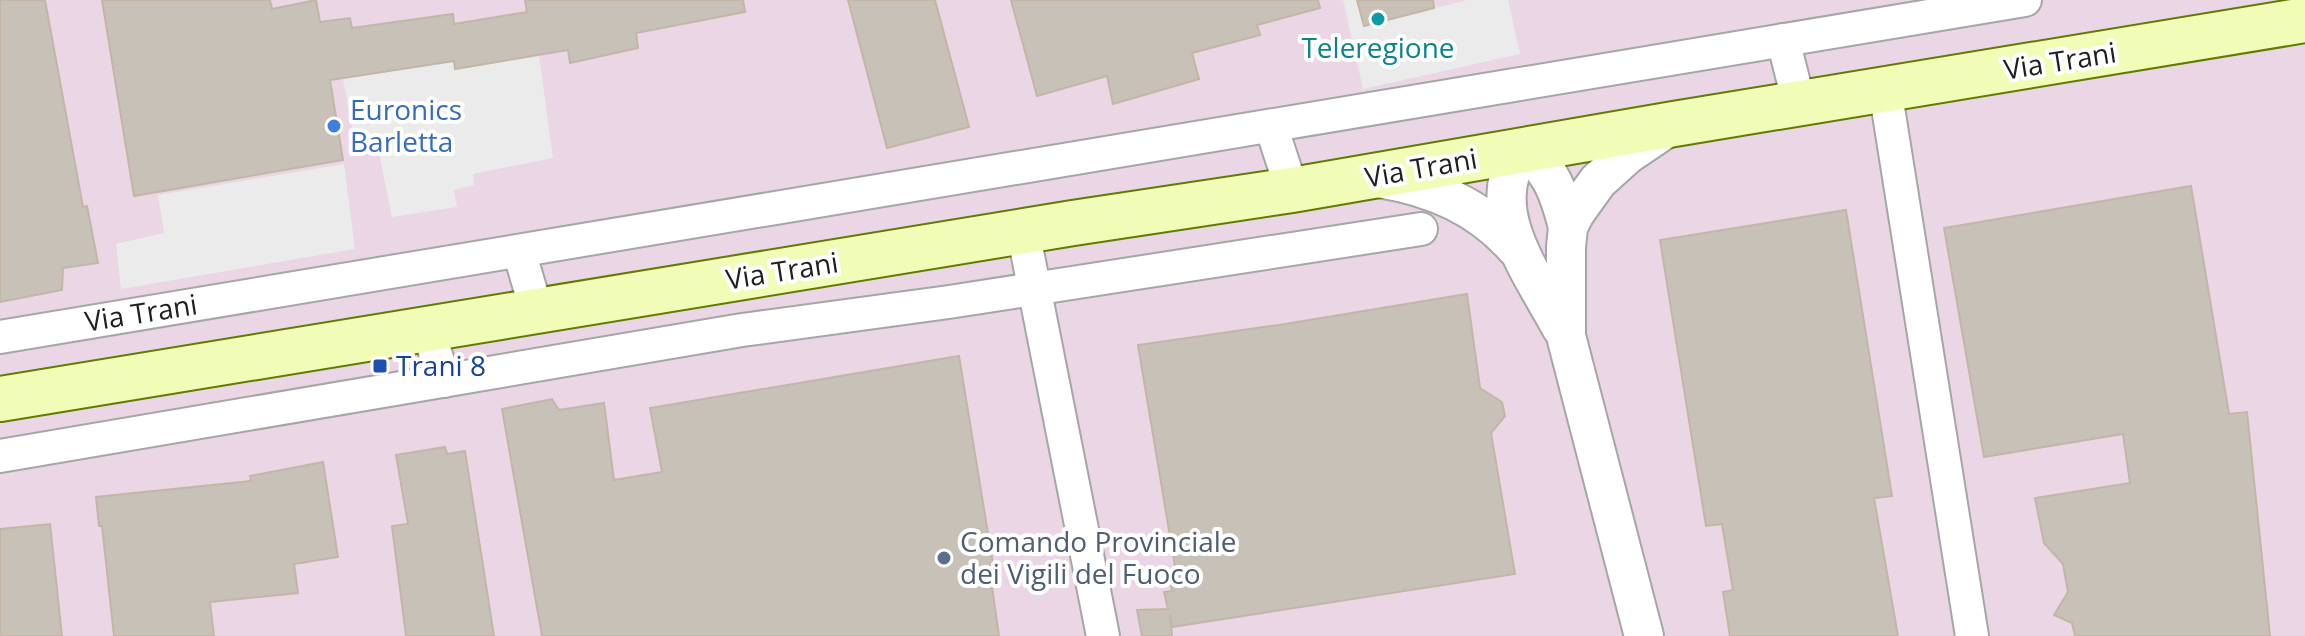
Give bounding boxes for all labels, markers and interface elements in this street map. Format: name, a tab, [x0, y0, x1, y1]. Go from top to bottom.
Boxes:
marker: Teleregione	[1369, 10, 1387, 28]
place label: Teleregione	[1301, 28, 1455, 66]
street label: Via Trani	[2001, 32, 2119, 88]
place label: Euronics Barletta	[350, 90, 462, 160]
marker: Euronics Barletta	[325, 117, 343, 135]
street label: Via Trani	[1362, 138, 1480, 196]
street label: Via Trani	[723, 242, 841, 298]
street label: Via Trani	[82, 284, 200, 340]
place label: Trani 8	[396, 346, 486, 384]
marker: Trani 8	[371, 357, 389, 375]
place label: Comando Provinciale dei Vigili del Fuoco	[960, 522, 1237, 592]
marker: Comando Provinciale dei Vigili del Fuoco	[935, 549, 953, 567]

